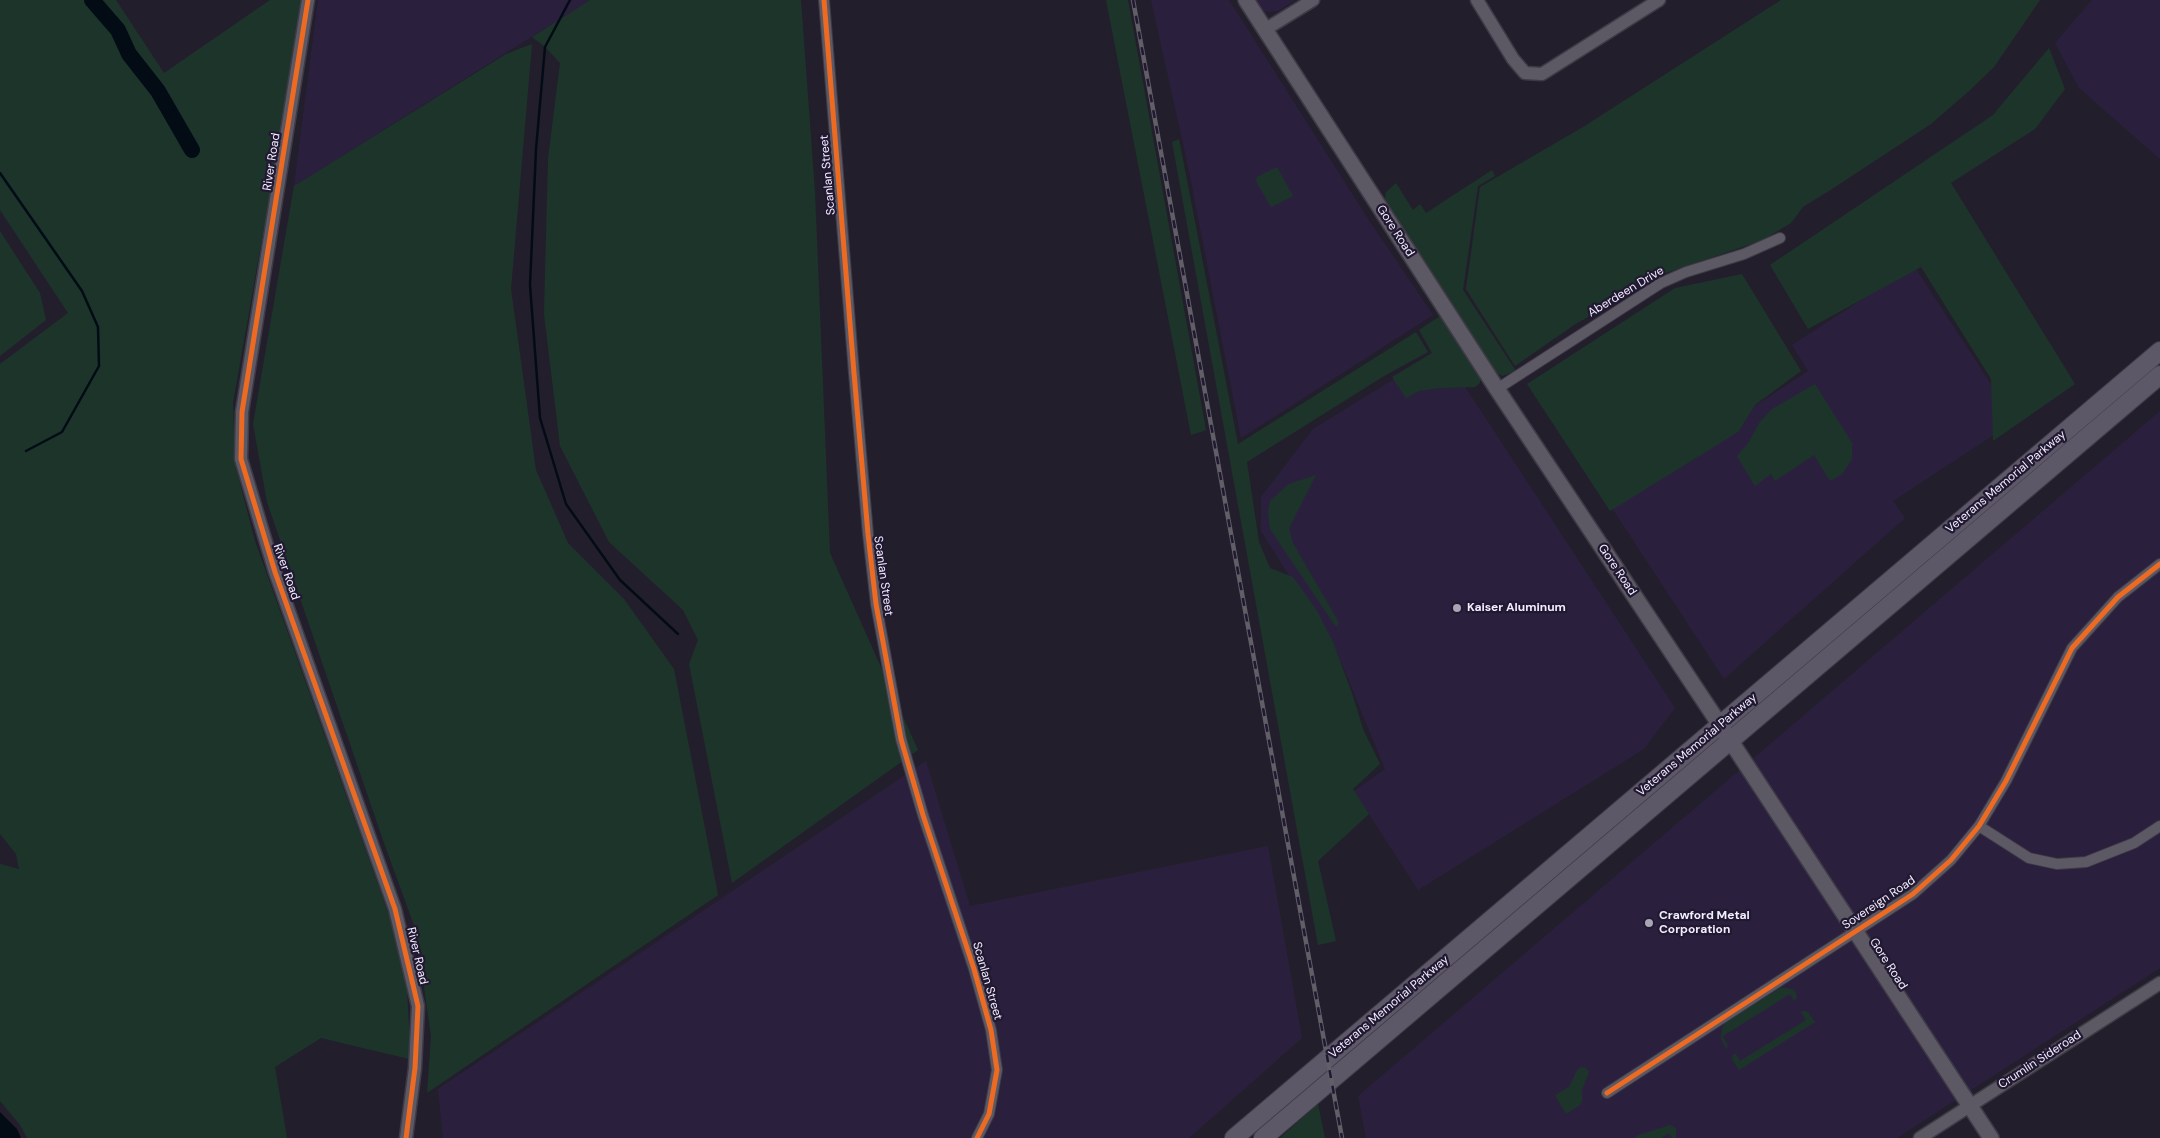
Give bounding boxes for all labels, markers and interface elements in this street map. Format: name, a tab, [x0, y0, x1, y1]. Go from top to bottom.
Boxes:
street label: River Road	[260, 132, 284, 192]
street label: Scanlan Street	[817, 134, 839, 216]
street label: Gore Road	[1373, 203, 1417, 259]
street label: Aberdeen Drive	[1585, 264, 1667, 320]
street label: Veterans Memorial Parkway	[1943, 428, 2069, 536]
street label: Scanlan Street	[870, 535, 896, 617]
street label: River Road	[270, 542, 302, 602]
street label: Gore Road	[1595, 542, 1639, 598]
place label: Kaiser Aluminum	[1467, 601, 1566, 615]
marker: Kaiser Aluminum	[1451, 602, 1463, 614]
street label: Veterans Memorial Parkway	[1634, 691, 1760, 799]
street label: Sovereign Road	[1840, 873, 1918, 933]
place label: Crawford Metal Corporation	[1659, 909, 1750, 937]
marker: Crawford Metal Corporation	[1643, 917, 1655, 929]
street label: River Road	[403, 926, 431, 986]
street label: Gore Road	[1866, 936, 1910, 992]
street label: Scanlan Street	[969, 940, 1005, 1022]
street label: Veterans Memorial Parkway	[1326, 953, 1452, 1061]
street label: Crumlin Sideroad	[1996, 1028, 2084, 1092]

